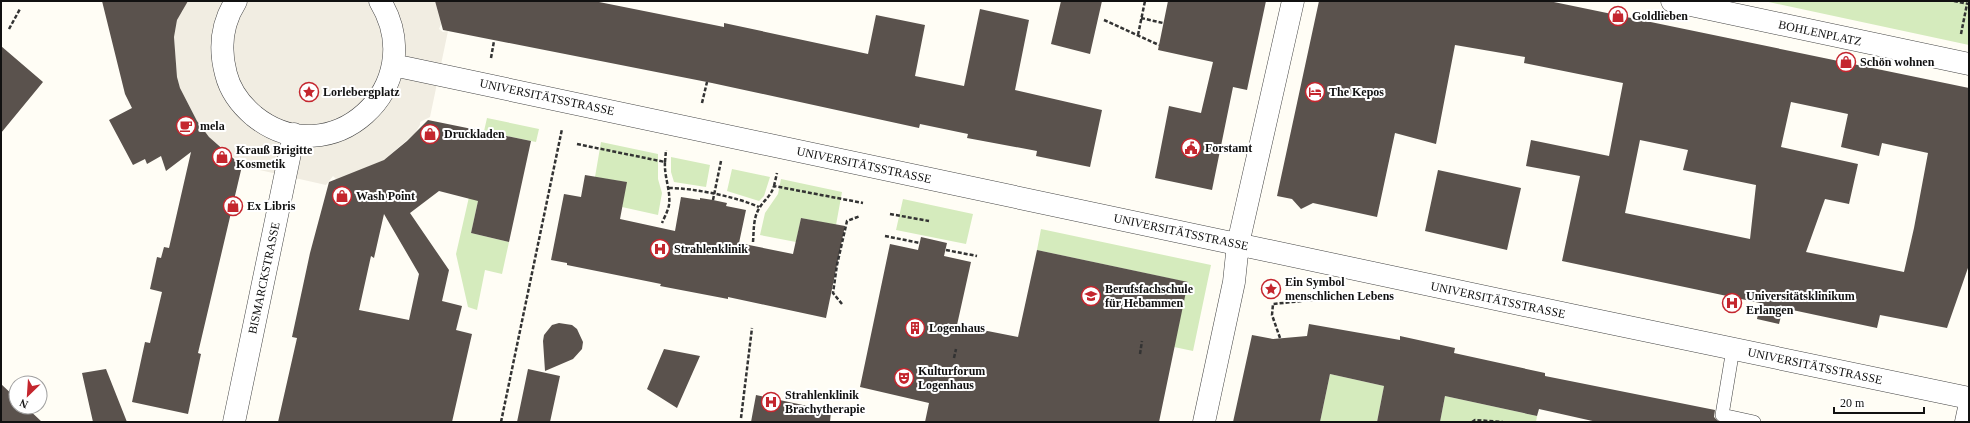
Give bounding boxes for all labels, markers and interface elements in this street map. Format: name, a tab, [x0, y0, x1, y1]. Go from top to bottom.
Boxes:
shop icon: Goldlieben	[1607, 5, 1629, 27]
place label: Goldlieben	[1632, 9, 1688, 23]
street label: BOHLENPLATZ	[1777, 17, 1863, 49]
shop icon: Schön wohnen	[1835, 51, 1857, 73]
place label: Schön wohnen	[1860, 55, 1935, 69]
street label: UNIVERSITÄTSSTRASSE	[478, 76, 616, 118]
place icon: Lorlebergplatz	[298, 81, 320, 103]
hotel icon: The Kepos	[1304, 81, 1326, 103]
place label: Lorlebergplatz	[323, 85, 400, 99]
place label: The Kepos	[1329, 85, 1384, 99]
cafe icon: mela	[175, 115, 197, 137]
place label: mela	[200, 119, 225, 133]
shop icon: Druckladen	[419, 123, 441, 145]
place label: Druckladen	[444, 127, 505, 141]
public building icon: Forstamt	[1180, 137, 1202, 159]
place label: Forstamt	[1205, 141, 1252, 155]
place label: Krauß Brigitte Kosmetik	[236, 143, 313, 171]
street label: UNIVERSITÄTSSTRASSE	[795, 144, 933, 186]
shop icon: Krauß Brigitte Kosmetik	[211, 146, 233, 168]
shop icon: Wash Point	[331, 185, 353, 207]
place label: Wash Point	[356, 189, 415, 203]
shop icon: Ex Libris	[222, 195, 244, 217]
place label: Ex Libris	[247, 199, 296, 213]
street label: UNIVERSITÄTSSTRASSE	[1112, 211, 1250, 253]
street label: BISMARCKSTRASSE	[245, 221, 283, 335]
hospital icon: Strahlenklinik	[649, 238, 671, 260]
place label: Strahlenklinik	[674, 242, 748, 256]
place label: Ein Symbol menschlichen Lebens	[1285, 275, 1394, 303]
place icon: Ein Symbol menschlichen Lebens	[1260, 278, 1282, 300]
street label: UNIVERSITÄTSSTRASSE	[1429, 279, 1567, 321]
place label: Berufsfachschule für Hebammen	[1105, 282, 1194, 310]
school or university icon: Berufsfachschule für Hebammen	[1080, 285, 1102, 307]
place label: Universitätsklinikum Erlangen	[1746, 289, 1855, 317]
hospital icon: Universitätsklinikum Erlangen	[1721, 292, 1743, 314]
building icon: Logenhaus	[904, 317, 926, 339]
place label: Logenhaus	[929, 321, 985, 335]
street label: UNIVERSITÄTSSTRASSE	[1746, 345, 1884, 387]
place label: Kulturforum Logenhaus	[918, 364, 985, 392]
theatre icon: Kulturforum Logenhaus	[893, 367, 915, 389]
north arrow	[8, 375, 48, 415]
place label: Strahlenklinik Brachytherapie	[785, 388, 866, 416]
scale bar	[1834, 389, 1924, 415]
hospital icon: Strahlenklinik Brachytherapie	[760, 391, 782, 413]
text: 20 m	[1840, 396, 1865, 410]
text: N	[18, 397, 30, 411]

